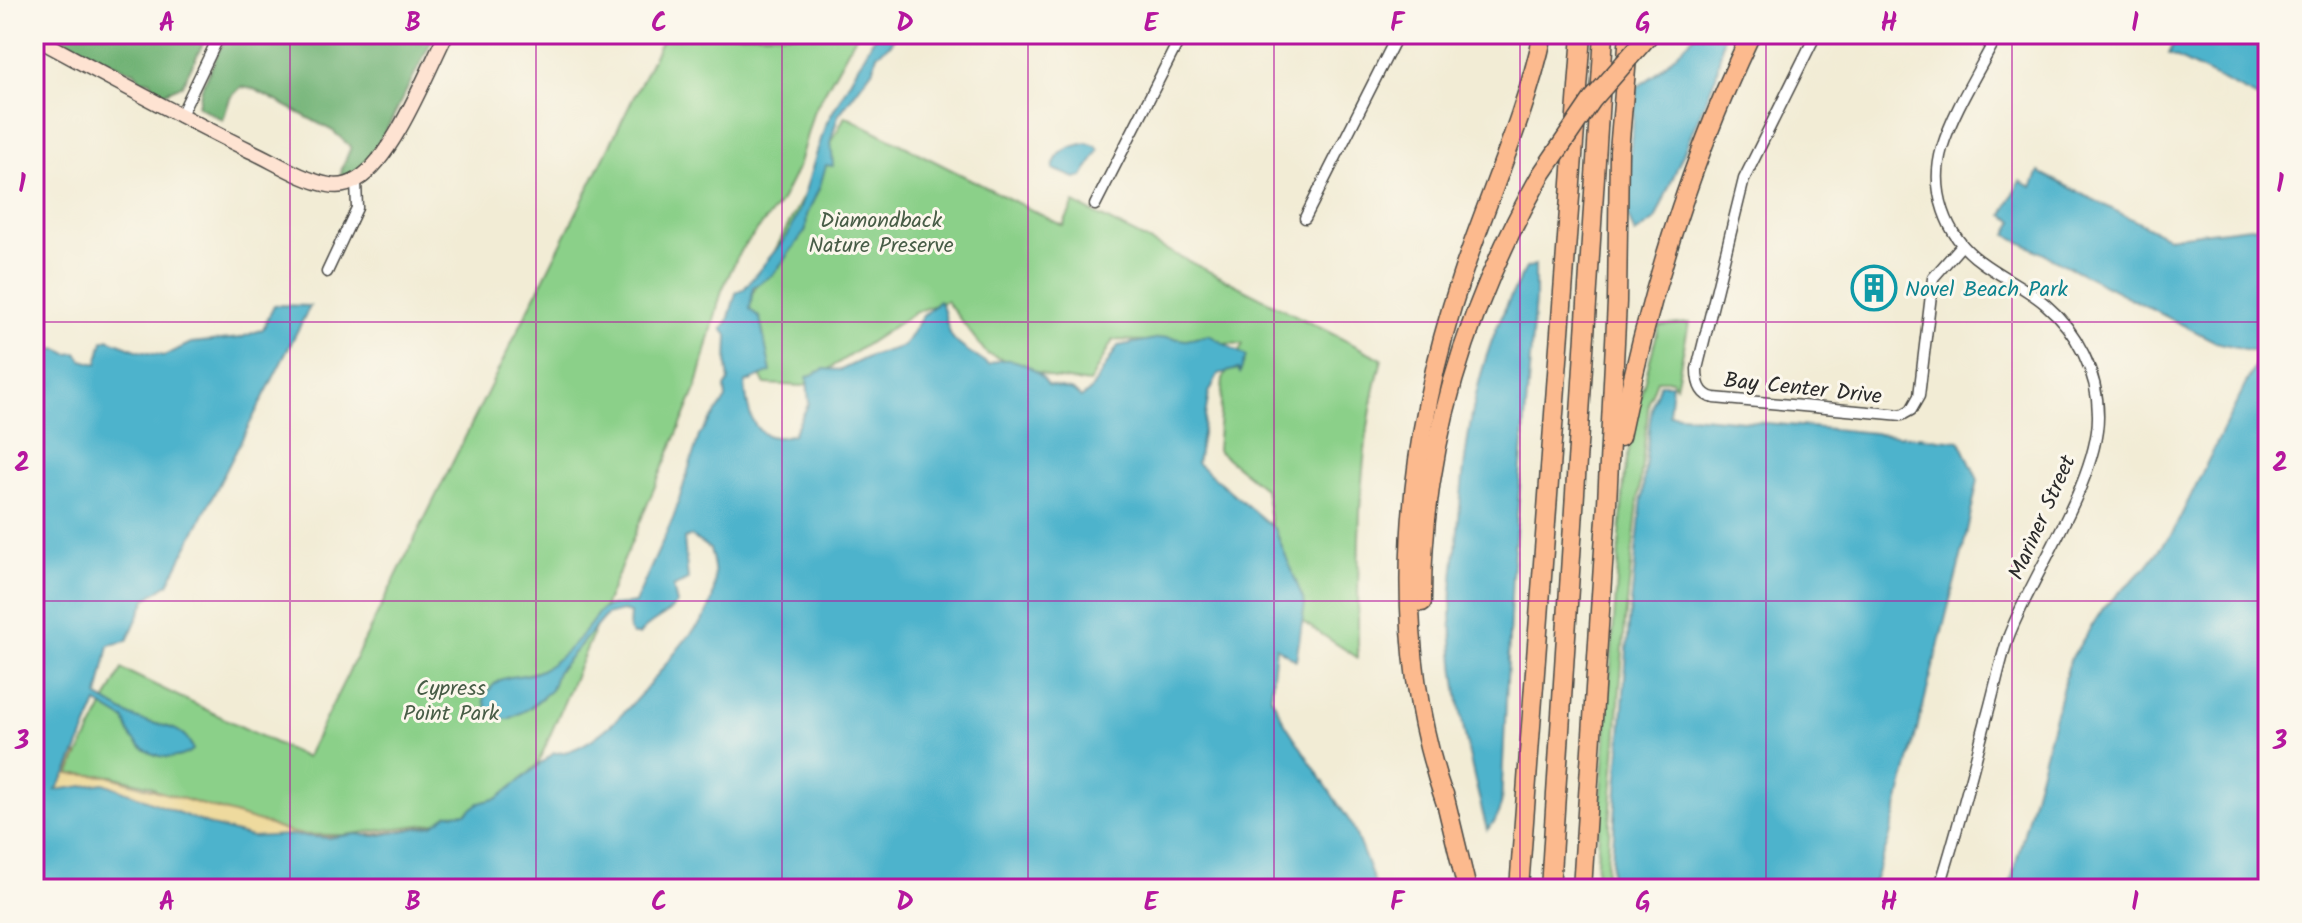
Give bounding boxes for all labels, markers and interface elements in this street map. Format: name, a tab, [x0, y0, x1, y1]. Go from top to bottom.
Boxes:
text: A	[159, 3, 175, 45]
text: B	[405, 3, 421, 45]
text: C	[651, 3, 667, 45]
text: D	[896, 3, 914, 45]
text: E	[1144, 3, 1160, 45]
text: F	[1390, 3, 1406, 45]
text: G	[1635, 3, 1651, 45]
text: H	[1881, 3, 1898, 45]
text: I	[2131, 3, 2139, 45]
text: 1	[18, 164, 26, 206]
text: 1	[2276, 164, 2284, 206]
park label: Diamondback Nature Preserve	[808, 204, 954, 264]
building icon: Novel Beach Park	[1850, 264, 1898, 312]
place label: Novel Beach Park	[1905, 273, 2068, 308]
street label: Bay Center Drive	[1722, 364, 1884, 415]
text: 2	[14, 443, 30, 485]
text: 2	[2272, 443, 2288, 485]
street label: Mariner Street	[2000, 449, 2087, 586]
park label: Cypress Point Park	[403, 672, 500, 732]
text: 3	[14, 721, 29, 763]
text: 3	[2272, 721, 2287, 763]
text: A	[159, 882, 175, 923]
text: B	[405, 882, 421, 923]
text: C	[651, 882, 667, 923]
text: D	[896, 882, 914, 923]
text: E	[1144, 882, 1160, 923]
text: F	[1390, 882, 1406, 923]
text: G	[1635, 882, 1651, 923]
text: H	[1881, 882, 1898, 923]
text: I	[2131, 882, 2139, 923]

